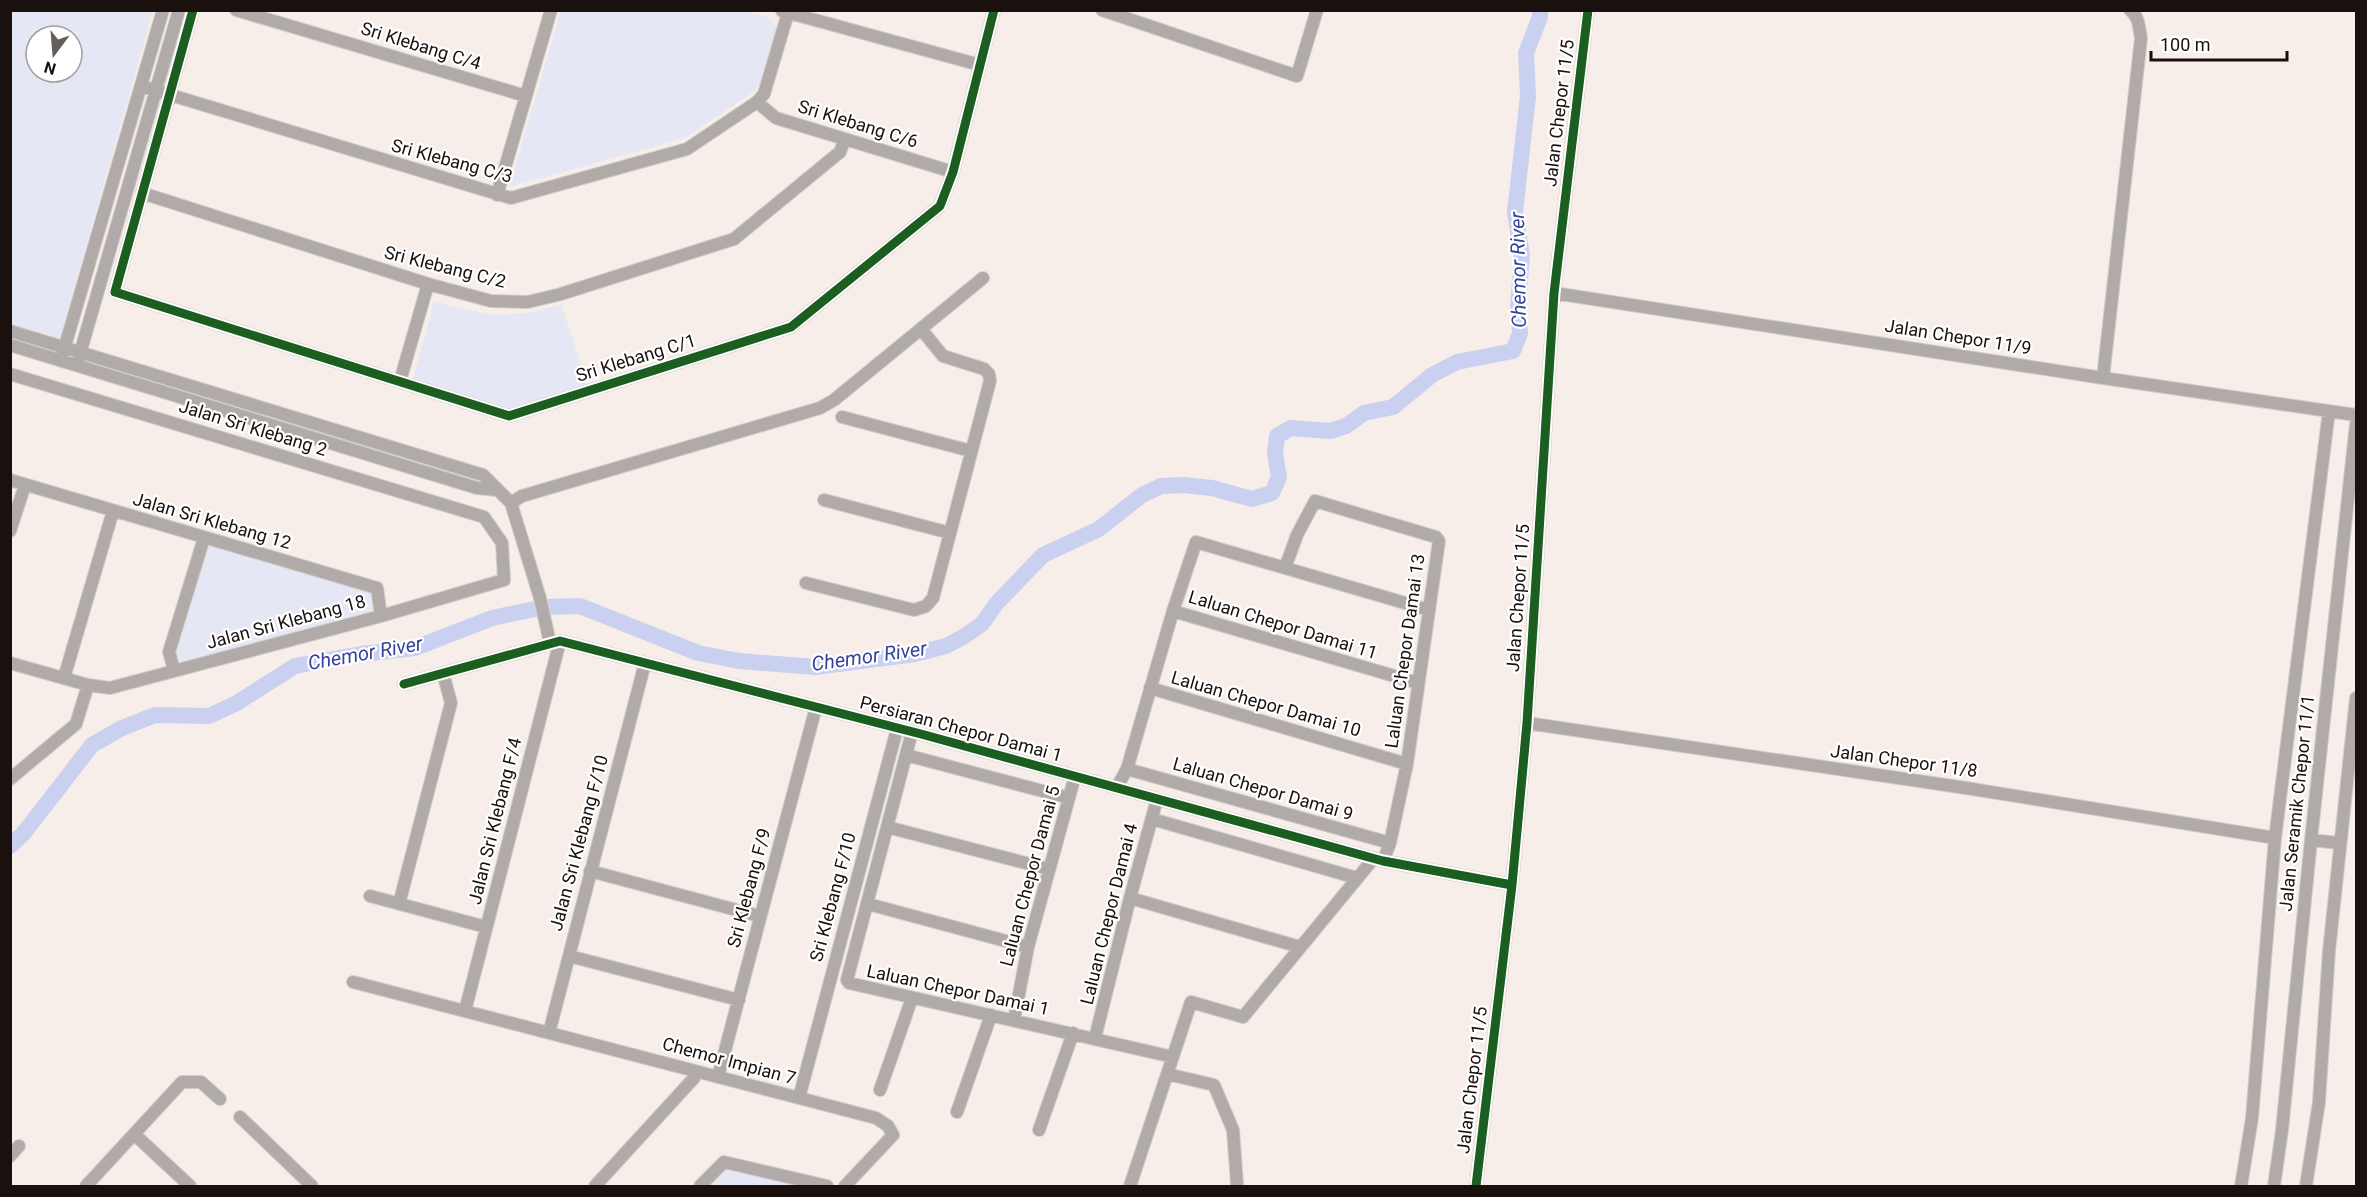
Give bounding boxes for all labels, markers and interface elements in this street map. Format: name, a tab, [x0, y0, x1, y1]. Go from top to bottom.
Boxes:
street label: Sri Klebang C/4	[359, 17, 484, 74]
north arrow	[24, 24, 84, 84]
scale bar	[2151, 24, 2288, 62]
text: 100 m	[2160, 34, 2211, 55]
street label: Jalan Chepor 11/5	[1539, 38, 1578, 188]
text: N	[42, 57, 58, 79]
street label: Sri Klebang C/6	[796, 95, 921, 152]
street label: Sri Klebang C/3	[389, 134, 515, 187]
water label: Chemor River	[1505, 210, 1531, 328]
street label: Sri Klebang C/2	[382, 241, 508, 292]
street label: Jalan Chepor 11/9	[1883, 315, 2033, 358]
street label: Sri Klebang C/1	[573, 329, 698, 386]
street label: Jalan Sri Klebang 2	[177, 395, 330, 460]
street label: Jalan Sri Klebang 12	[131, 488, 294, 553]
street label: Jalan Chepor 11/5	[1502, 523, 1533, 673]
street label: Laluan Chepor Damai 13	[1380, 552, 1429, 750]
street label: Laluan Chepor Damai 11	[1186, 586, 1380, 663]
street label: Jalan Sri Klebang 18	[204, 590, 368, 653]
water label: Chemor River	[306, 631, 426, 675]
water label: Chemor River	[810, 636, 929, 676]
street label: Laluan Chepor Damai 10	[1169, 666, 1363, 741]
street label: Persiaran Chepor Damai 1	[858, 691, 1065, 766]
street label: Jalan Seramik Chepor 11/1	[2275, 694, 2318, 912]
street label: Jalan Sri Klebang F/4	[464, 735, 525, 906]
street label: Jalan Chepor 11/8	[1829, 740, 1979, 781]
street label: Jalan Sri Klebang F/10	[545, 753, 612, 933]
street label: Laluan Chepor Damai 9	[1171, 753, 1356, 824]
street label: Laluan Chepor Damai 5	[995, 783, 1064, 969]
street label: Laluan Chepor Damai 4	[1076, 821, 1141, 1007]
street label: Sri Klebang F/9	[722, 826, 775, 950]
street label: Sri Klebang F/10	[805, 830, 860, 964]
street label: Laluan Chepor Damai 1	[865, 960, 1051, 1019]
street label: Jalan Chepor 11/5	[1452, 1005, 1491, 1155]
street label: Chemor Impian 7	[660, 1033, 798, 1088]

